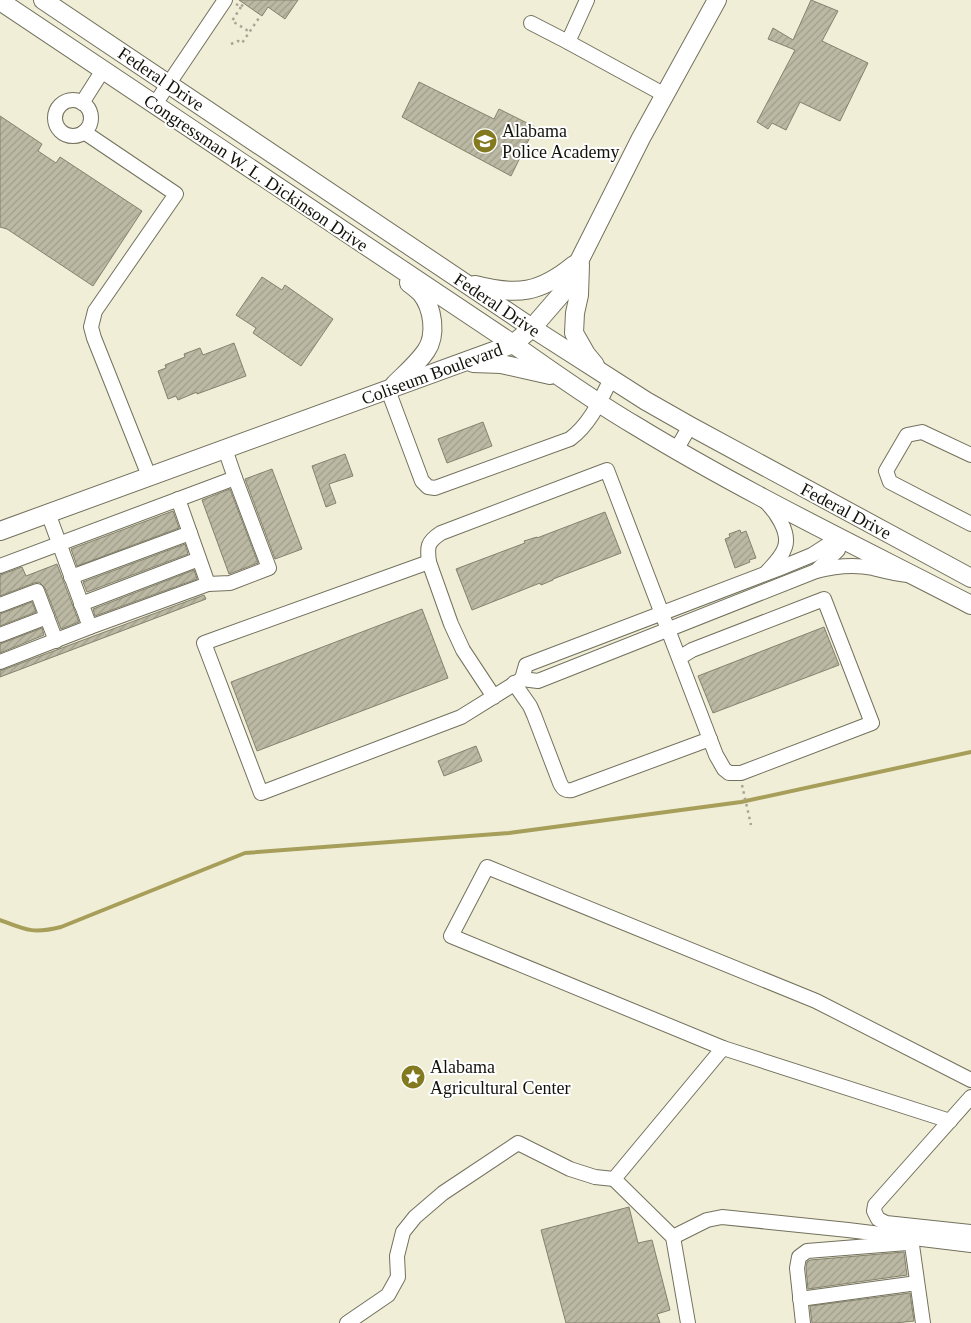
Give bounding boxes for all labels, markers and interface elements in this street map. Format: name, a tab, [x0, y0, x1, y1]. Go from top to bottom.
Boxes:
street label: Federal Drive	[114, 43, 208, 115]
street label: Congressman W. L. Dickinson Drive	[140, 90, 372, 256]
place label: Alabama Police Academy	[502, 121, 619, 162]
school or university icon: Alabama Police Academy	[472, 128, 498, 154]
street label: Federal Drive	[450, 269, 544, 341]
street label: Coliseum Boulevard	[359, 339, 505, 409]
street label: Federal Drive	[797, 479, 895, 543]
place label: Alabama Agricultural Center	[430, 1057, 570, 1098]
place icon: Alabama Agricultural Center	[400, 1064, 426, 1090]

